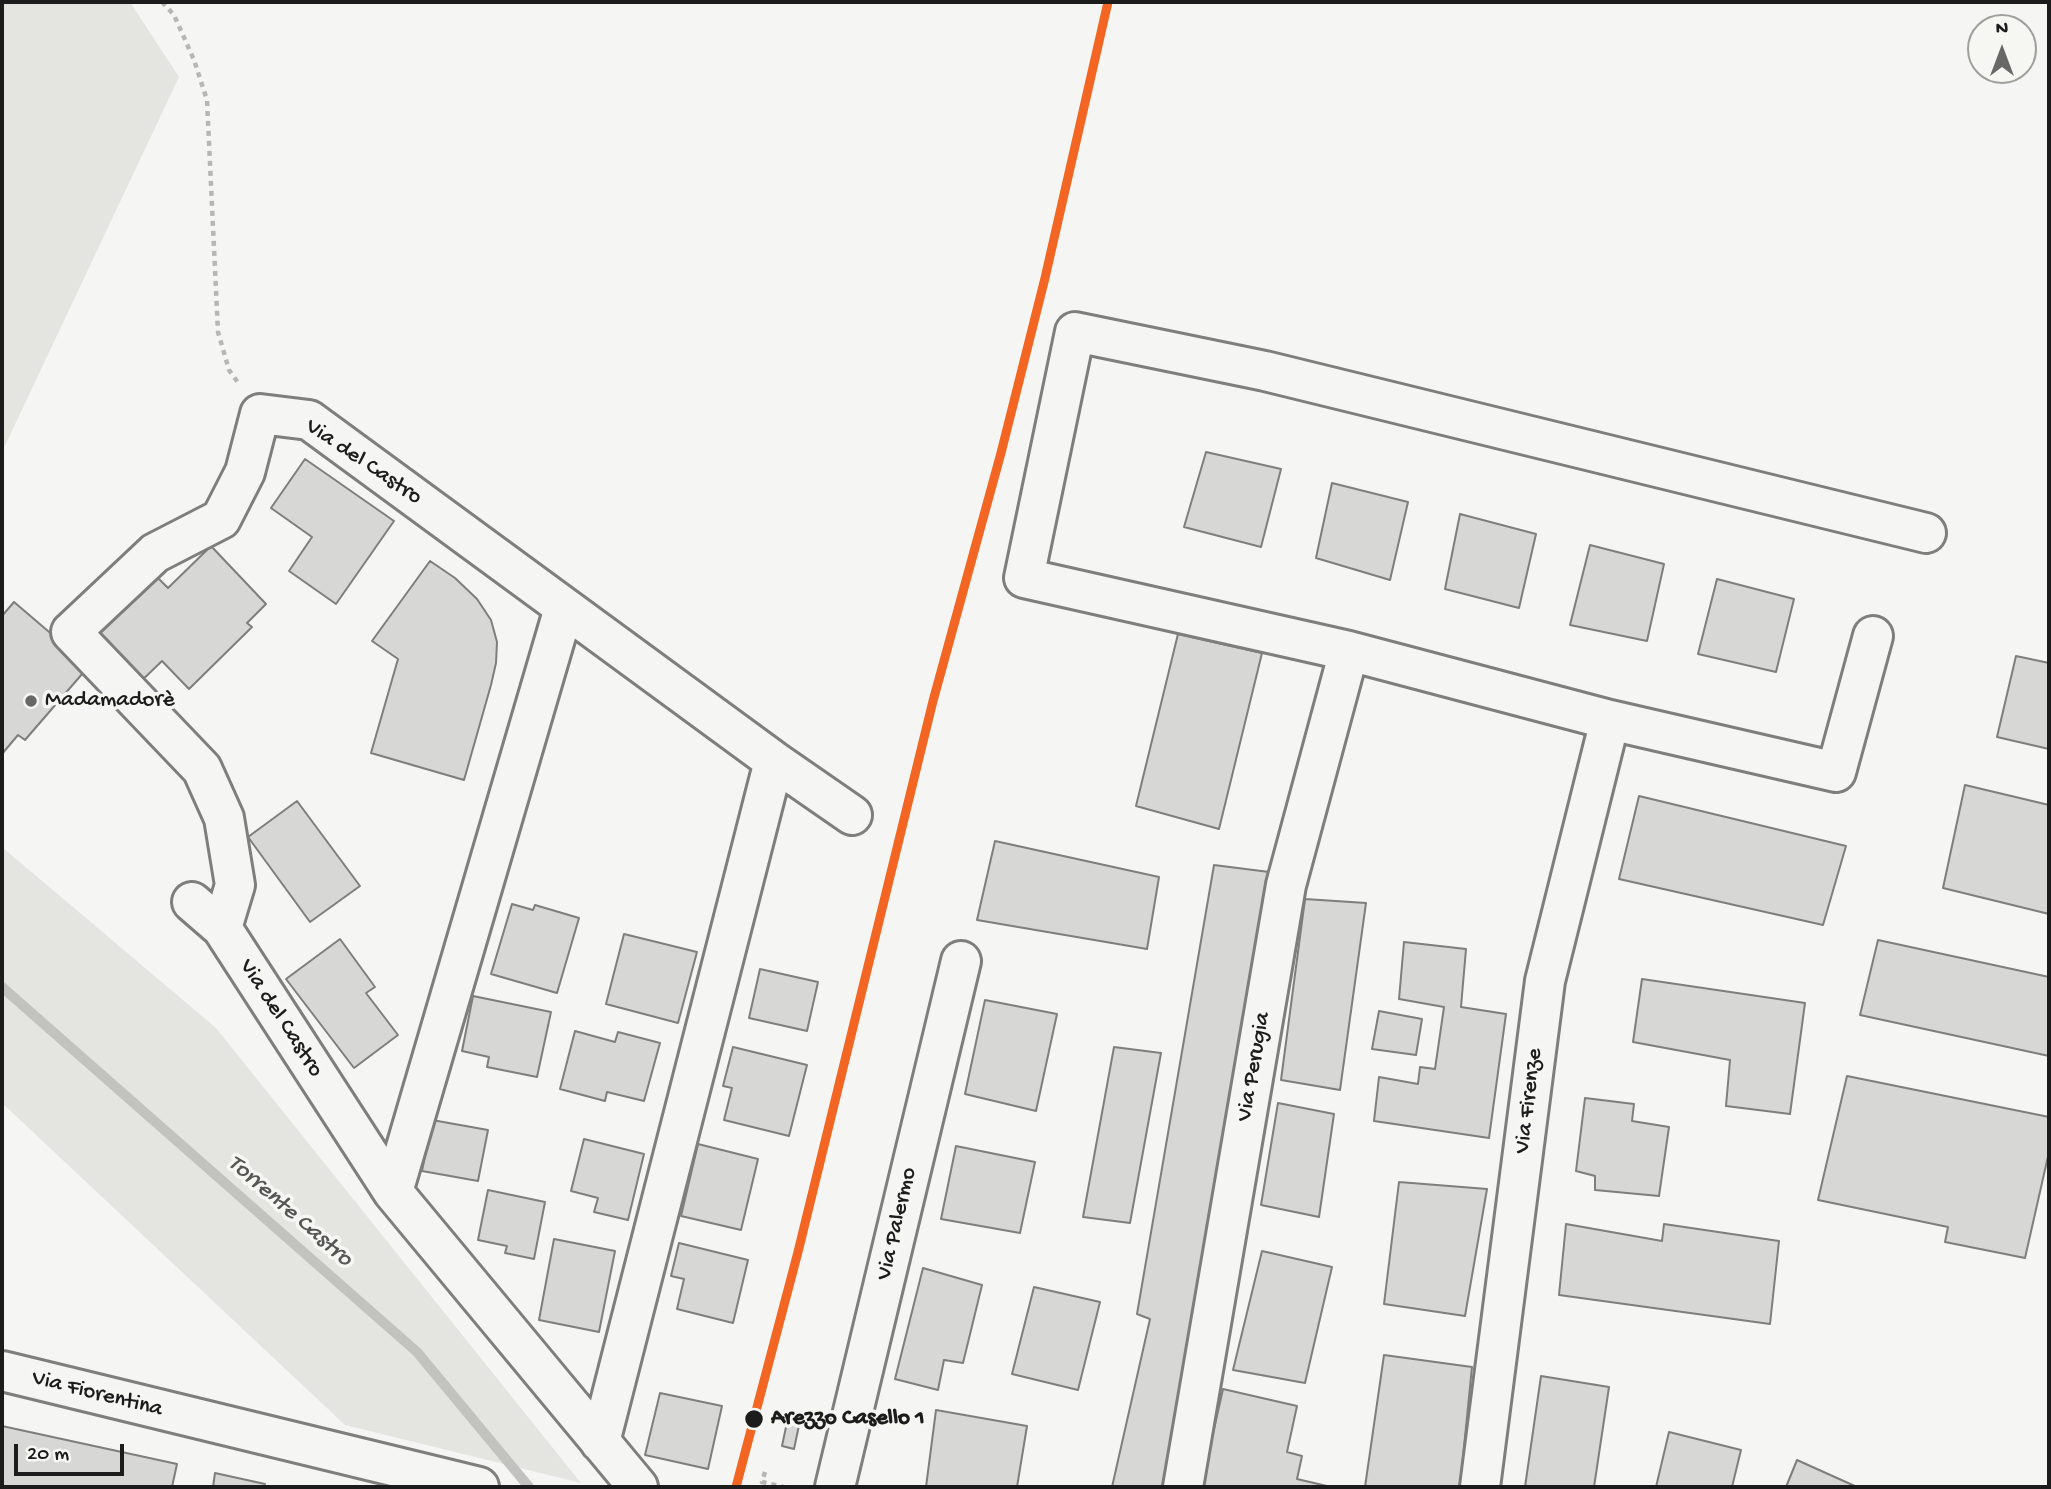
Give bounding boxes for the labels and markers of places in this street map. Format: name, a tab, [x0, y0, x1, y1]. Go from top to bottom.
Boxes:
place label: Madamadorè	[45, 687, 174, 715]
marker: Madamadorè	[23, 693, 39, 709]
place label: Arezzo Casello 1	[771, 1405, 925, 1433]
marker: Arezzo Casello 1	[743, 1408, 765, 1430]

